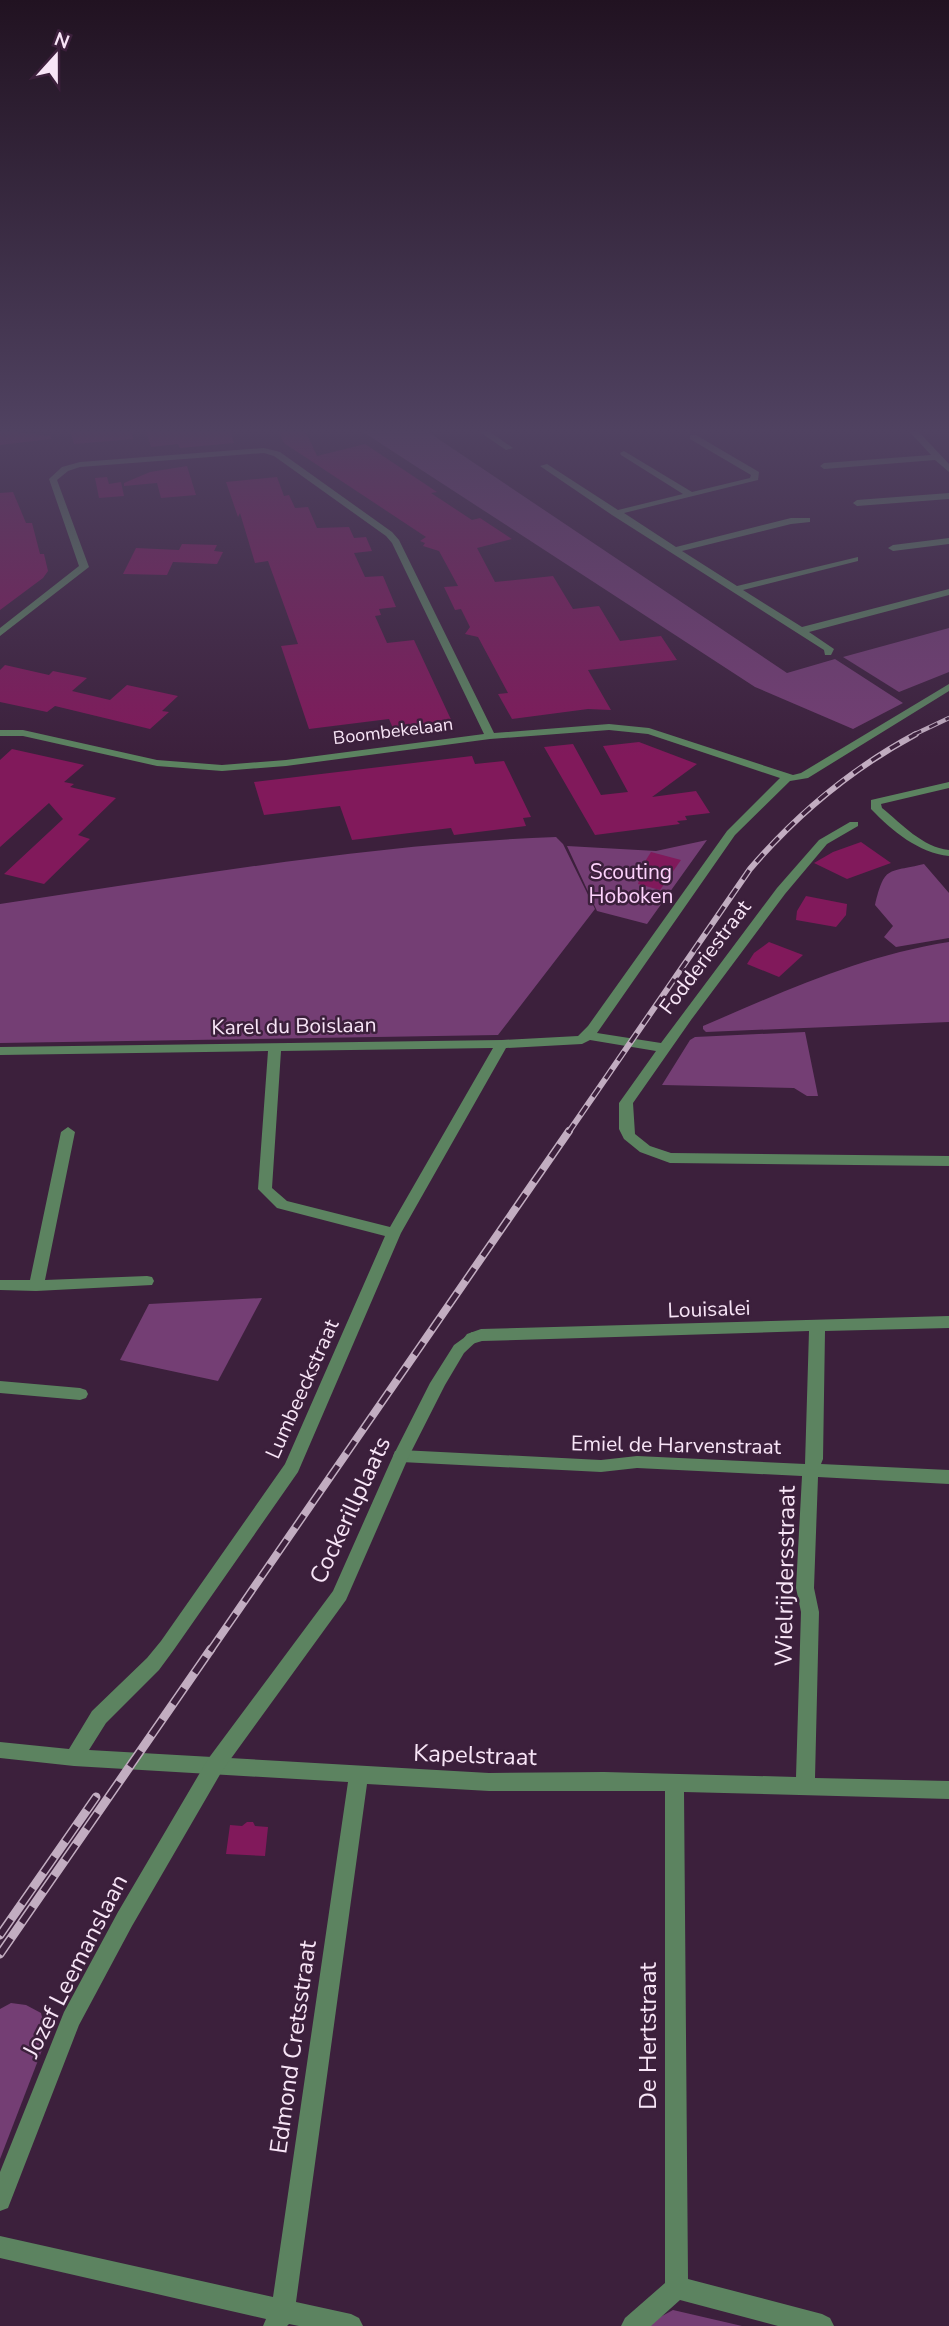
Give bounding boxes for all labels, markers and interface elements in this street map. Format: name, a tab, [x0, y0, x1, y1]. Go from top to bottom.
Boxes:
north arrow	[21, 21, 91, 91]
text: N	[50, 26, 73, 56]
street label: Boombekelaan	[332, 712, 454, 750]
park label: Scouting Hoboken	[589, 858, 673, 910]
street label: Fodderiestraat	[653, 894, 758, 1020]
street label: Karel du Boislaan	[211, 1011, 377, 1041]
street label: Louisalei	[667, 1294, 751, 1324]
street label: Lumbeeckstraat	[259, 1314, 346, 1463]
street label: Emiel de Harvenstraat	[571, 1429, 782, 1461]
street label: Cockerillplaats	[302, 1431, 398, 1589]
street label: Wielrijdersstraat	[767, 1485, 803, 1667]
street label: Kapelstraat	[413, 1737, 538, 1773]
street label: Jozef Leemanslaan	[14, 1869, 135, 2064]
street label: Edmond Cretsstraat	[262, 1938, 324, 2156]
street label: De Hertstraat	[632, 1962, 664, 2110]

